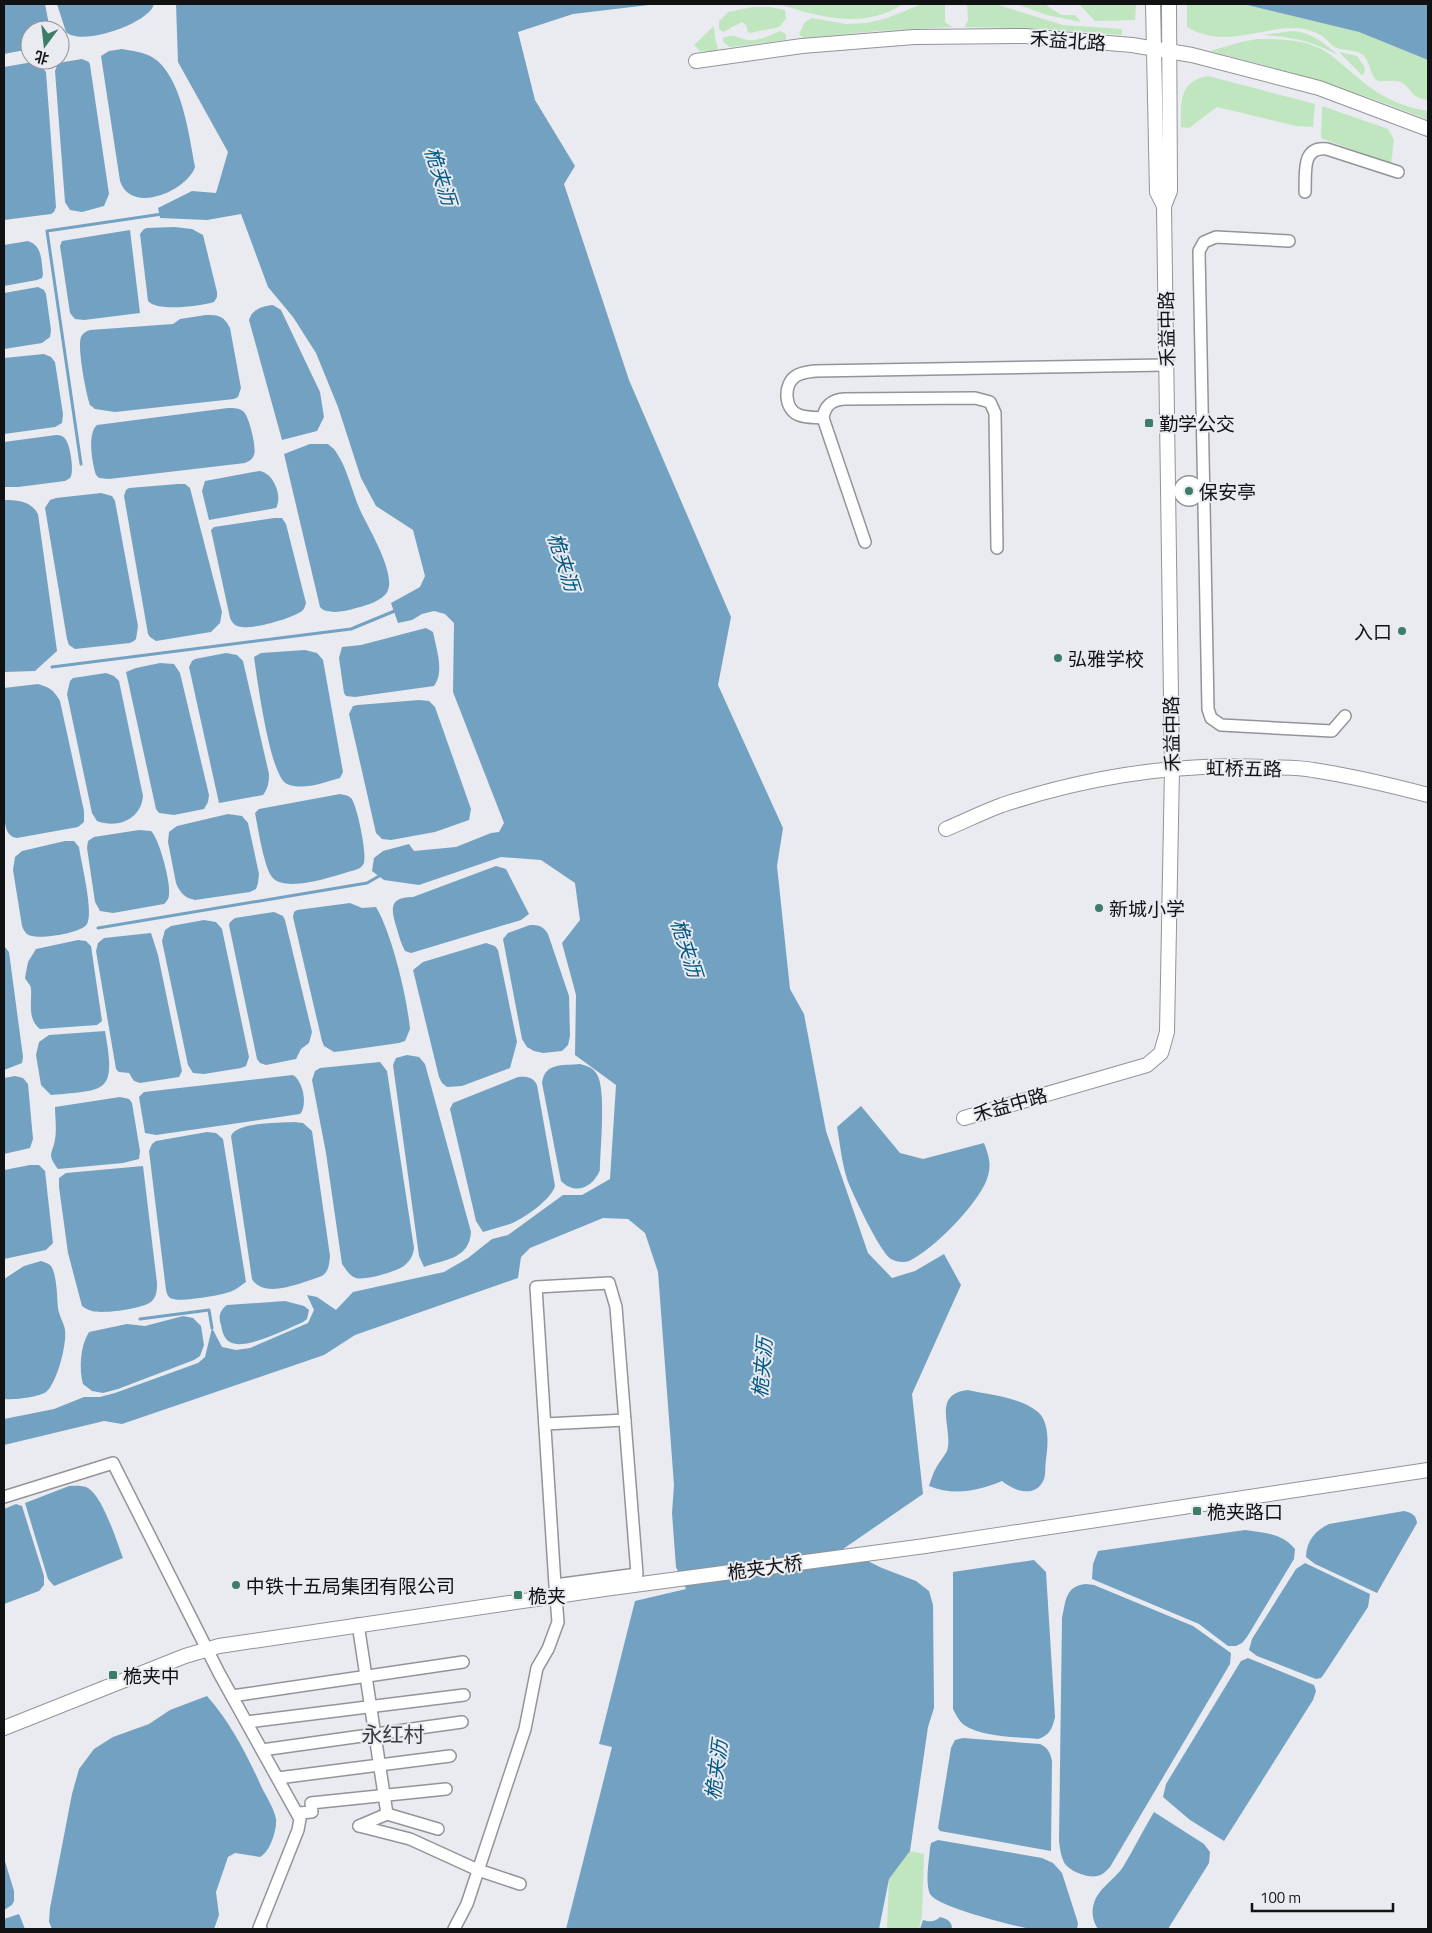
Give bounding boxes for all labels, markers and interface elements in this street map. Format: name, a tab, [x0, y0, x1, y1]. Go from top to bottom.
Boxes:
north arrow	[20, 20, 70, 70]
street label: 禾益北路	[1029, 23, 1107, 57]
text: 北	[32, 46, 51, 70]
water label: 桅夹沥	[417, 143, 466, 212]
street label: 禾益中路	[1151, 291, 1181, 367]
place label: 勤学公交	[1159, 409, 1235, 438]
marker: 勤学公交	[1143, 417, 1155, 429]
place label: 保安亭	[1199, 477, 1256, 506]
marker: 保安亭	[1183, 485, 1195, 497]
water label: 桅夹沥	[540, 529, 589, 598]
place label: 入口	[1354, 617, 1392, 646]
marker: 入口	[1396, 625, 1408, 637]
place label: 弘雅学校	[1068, 644, 1144, 673]
marker: 弘雅学校	[1052, 652, 1064, 664]
street label: 禾益中路	[1156, 696, 1186, 772]
street label: 虹桥五路	[1206, 753, 1282, 783]
place label: 新城小学	[1109, 894, 1185, 923]
marker: 新城小学	[1093, 902, 1105, 914]
water label: 桅夹沥	[663, 915, 712, 984]
street label: 禾益中路	[969, 1080, 1051, 1128]
water label: 桅夹沥	[744, 1334, 780, 1399]
place label: 桅夹路口	[1207, 1497, 1283, 1526]
marker: 桅夹路口	[1191, 1505, 1203, 1517]
street label: 桅夹大桥	[725, 1547, 805, 1587]
place label: 中铁十五局集团有限公司	[246, 1571, 455, 1600]
marker: 中铁十五局集团有限公司	[230, 1579, 242, 1591]
place label: 桅夹	[528, 1581, 566, 1610]
marker: 桅夹	[512, 1589, 524, 1601]
place label: 桅夹中	[123, 1661, 180, 1690]
marker: 桅夹中	[107, 1669, 119, 1681]
district label: 永红村	[362, 1718, 425, 1750]
water label: 桅夹沥	[697, 1735, 735, 1802]
scale bar	[1252, 1880, 1393, 1912]
text: 100 m	[1260, 1886, 1301, 1909]

